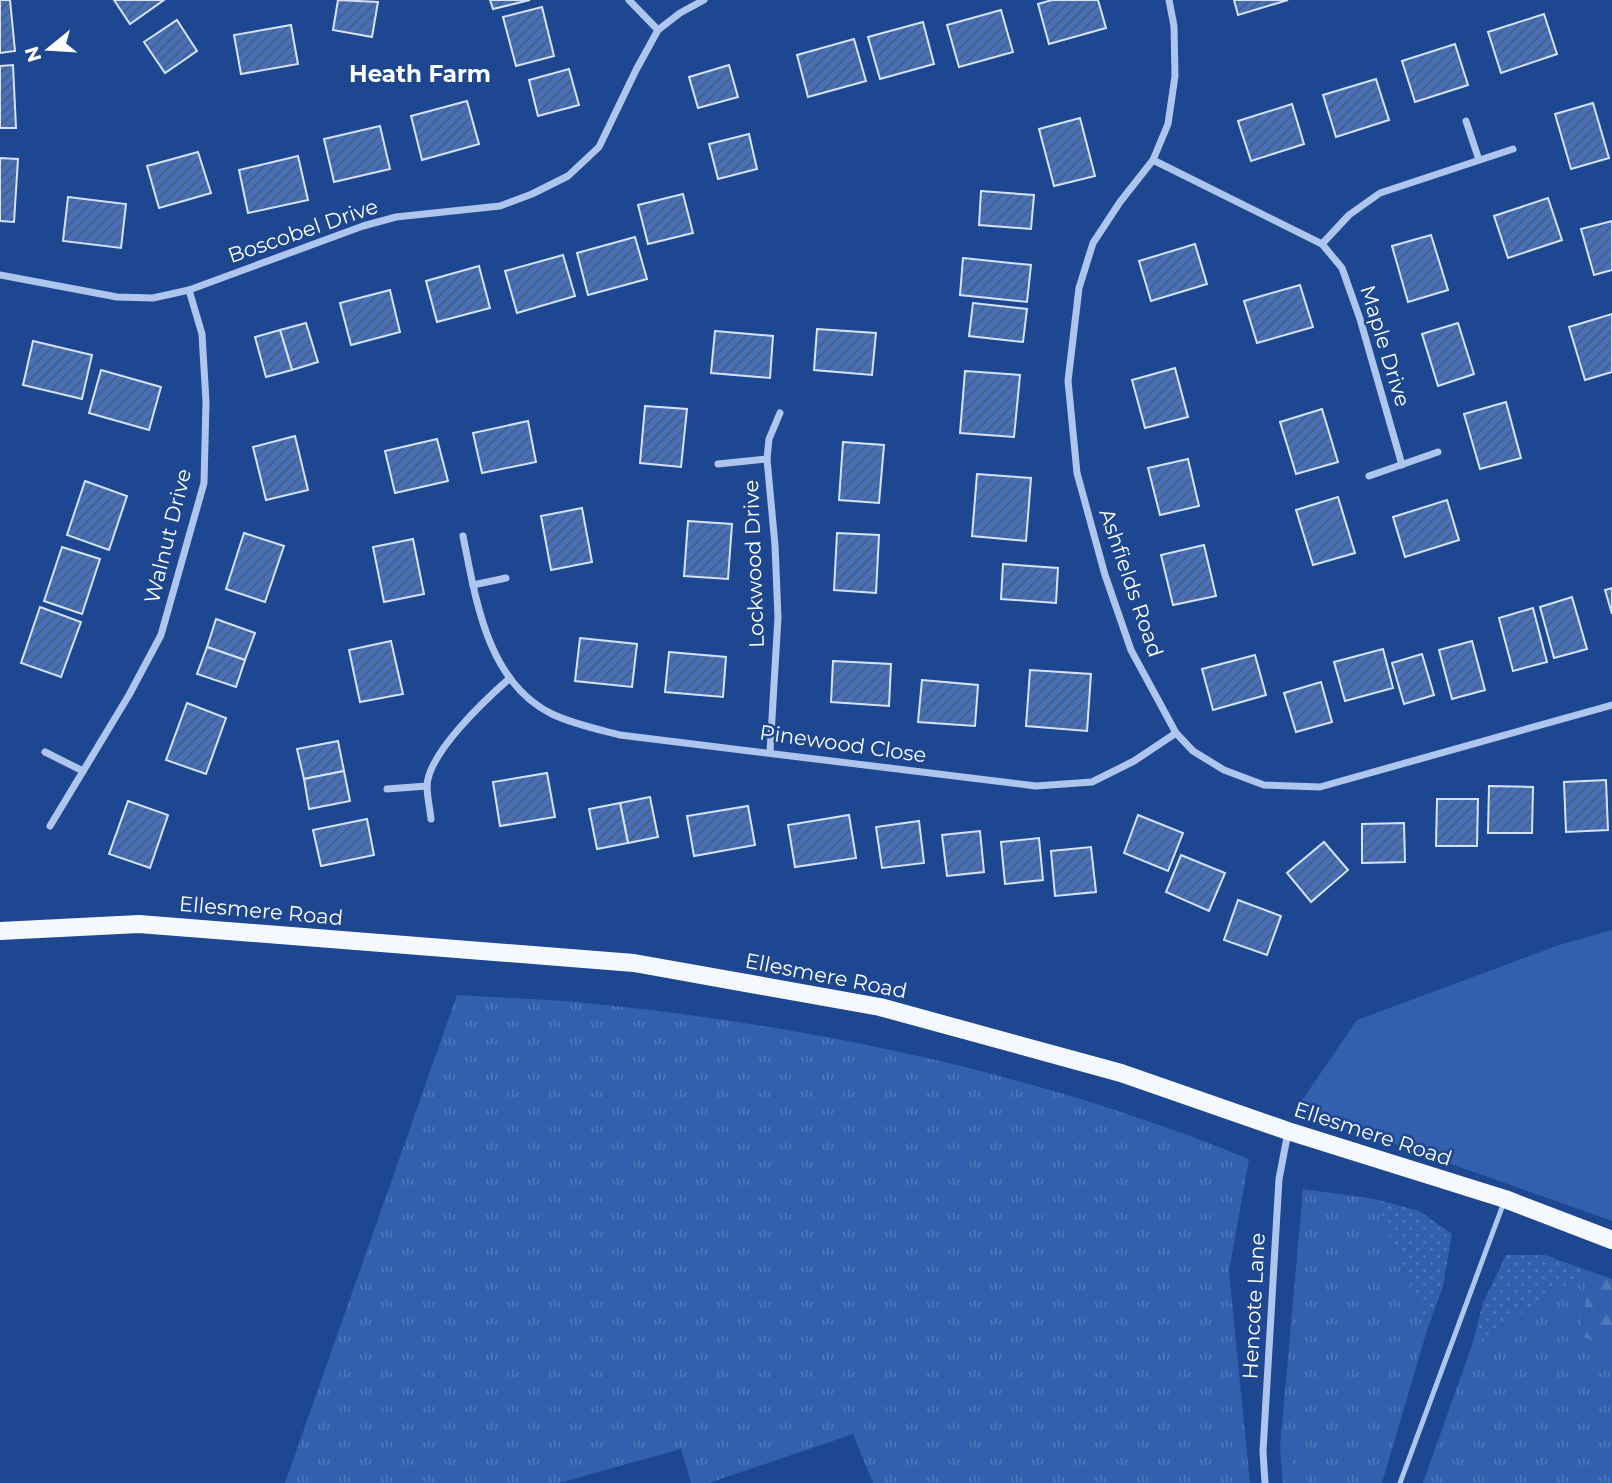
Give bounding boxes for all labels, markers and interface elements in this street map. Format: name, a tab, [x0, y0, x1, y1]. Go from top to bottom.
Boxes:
north arrow	[14, 14, 84, 84]
text: N	[20, 43, 47, 65]
district label: Heath Farm	[349, 60, 491, 88]
street label: Boscobel Drive	[224, 193, 381, 268]
street label: Maple Drive	[1355, 282, 1416, 410]
street label: Walnut Drive	[139, 466, 196, 606]
street label: Lockwood Drive	[738, 480, 769, 649]
street label: Ashfields Road	[1094, 505, 1169, 660]
street label: Pinewood Close	[758, 719, 928, 768]
street label: Ellesmere Road	[178, 891, 344, 930]
street label: Ellesmere Road	[743, 948, 909, 1003]
street label: Ellesmere Road	[1291, 1096, 1455, 1171]
street label: Hencote Lane	[1237, 1232, 1270, 1380]

